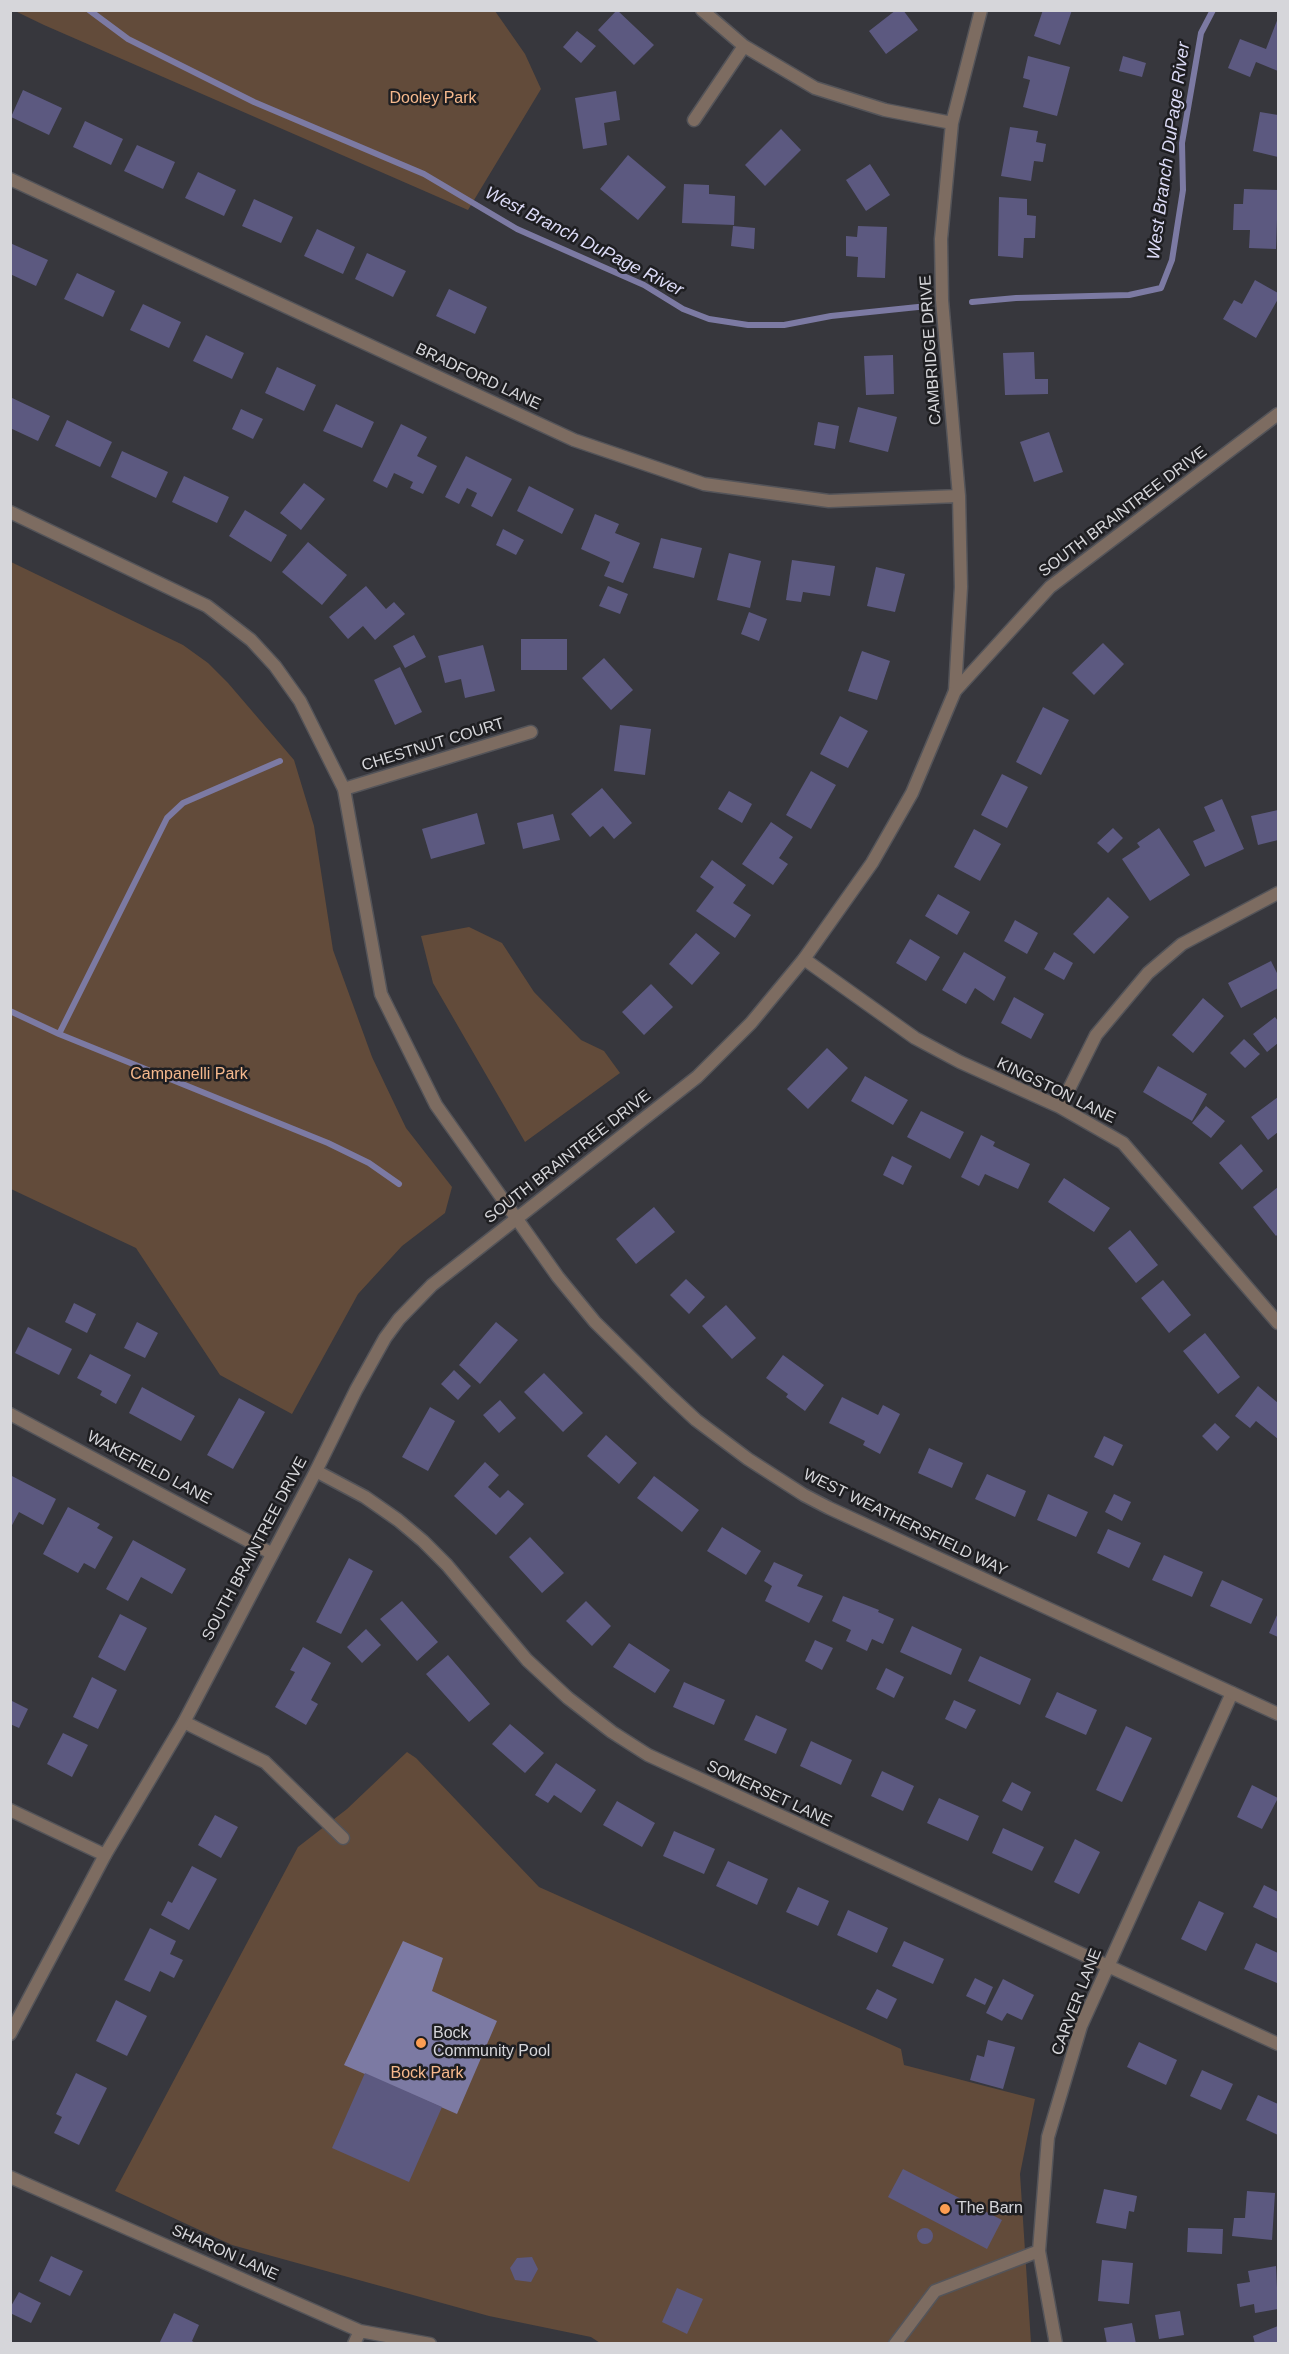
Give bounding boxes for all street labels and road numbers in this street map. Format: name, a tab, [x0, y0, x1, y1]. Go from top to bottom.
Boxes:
street label: CAMBRIDGE DRIVE	[916, 274, 946, 426]
street label: BRADFORD LANE	[412, 340, 544, 414]
street label: SOUTH BRAINTREE DRIVE	[1035, 443, 1211, 581]
street label: CHESTNUT COURT	[359, 714, 507, 776]
street label: KINGSTON LANE	[994, 1054, 1118, 1128]
street label: SOUTH BRAINTREE DRIVE	[481, 1086, 655, 1228]
street label: WAKEFIELD LANE	[84, 1427, 214, 1509]
street label: SOUTH BRAINTREE DRIVE	[198, 1454, 312, 1644]
street label: WEST WEATHERSFIELD WAY	[800, 1465, 1010, 1581]
street label: SOMERSET LANE	[703, 1757, 835, 1831]
street label: CARVER LANE	[1048, 1946, 1106, 2058]
street label: SHARON LANE	[169, 2221, 281, 2285]

